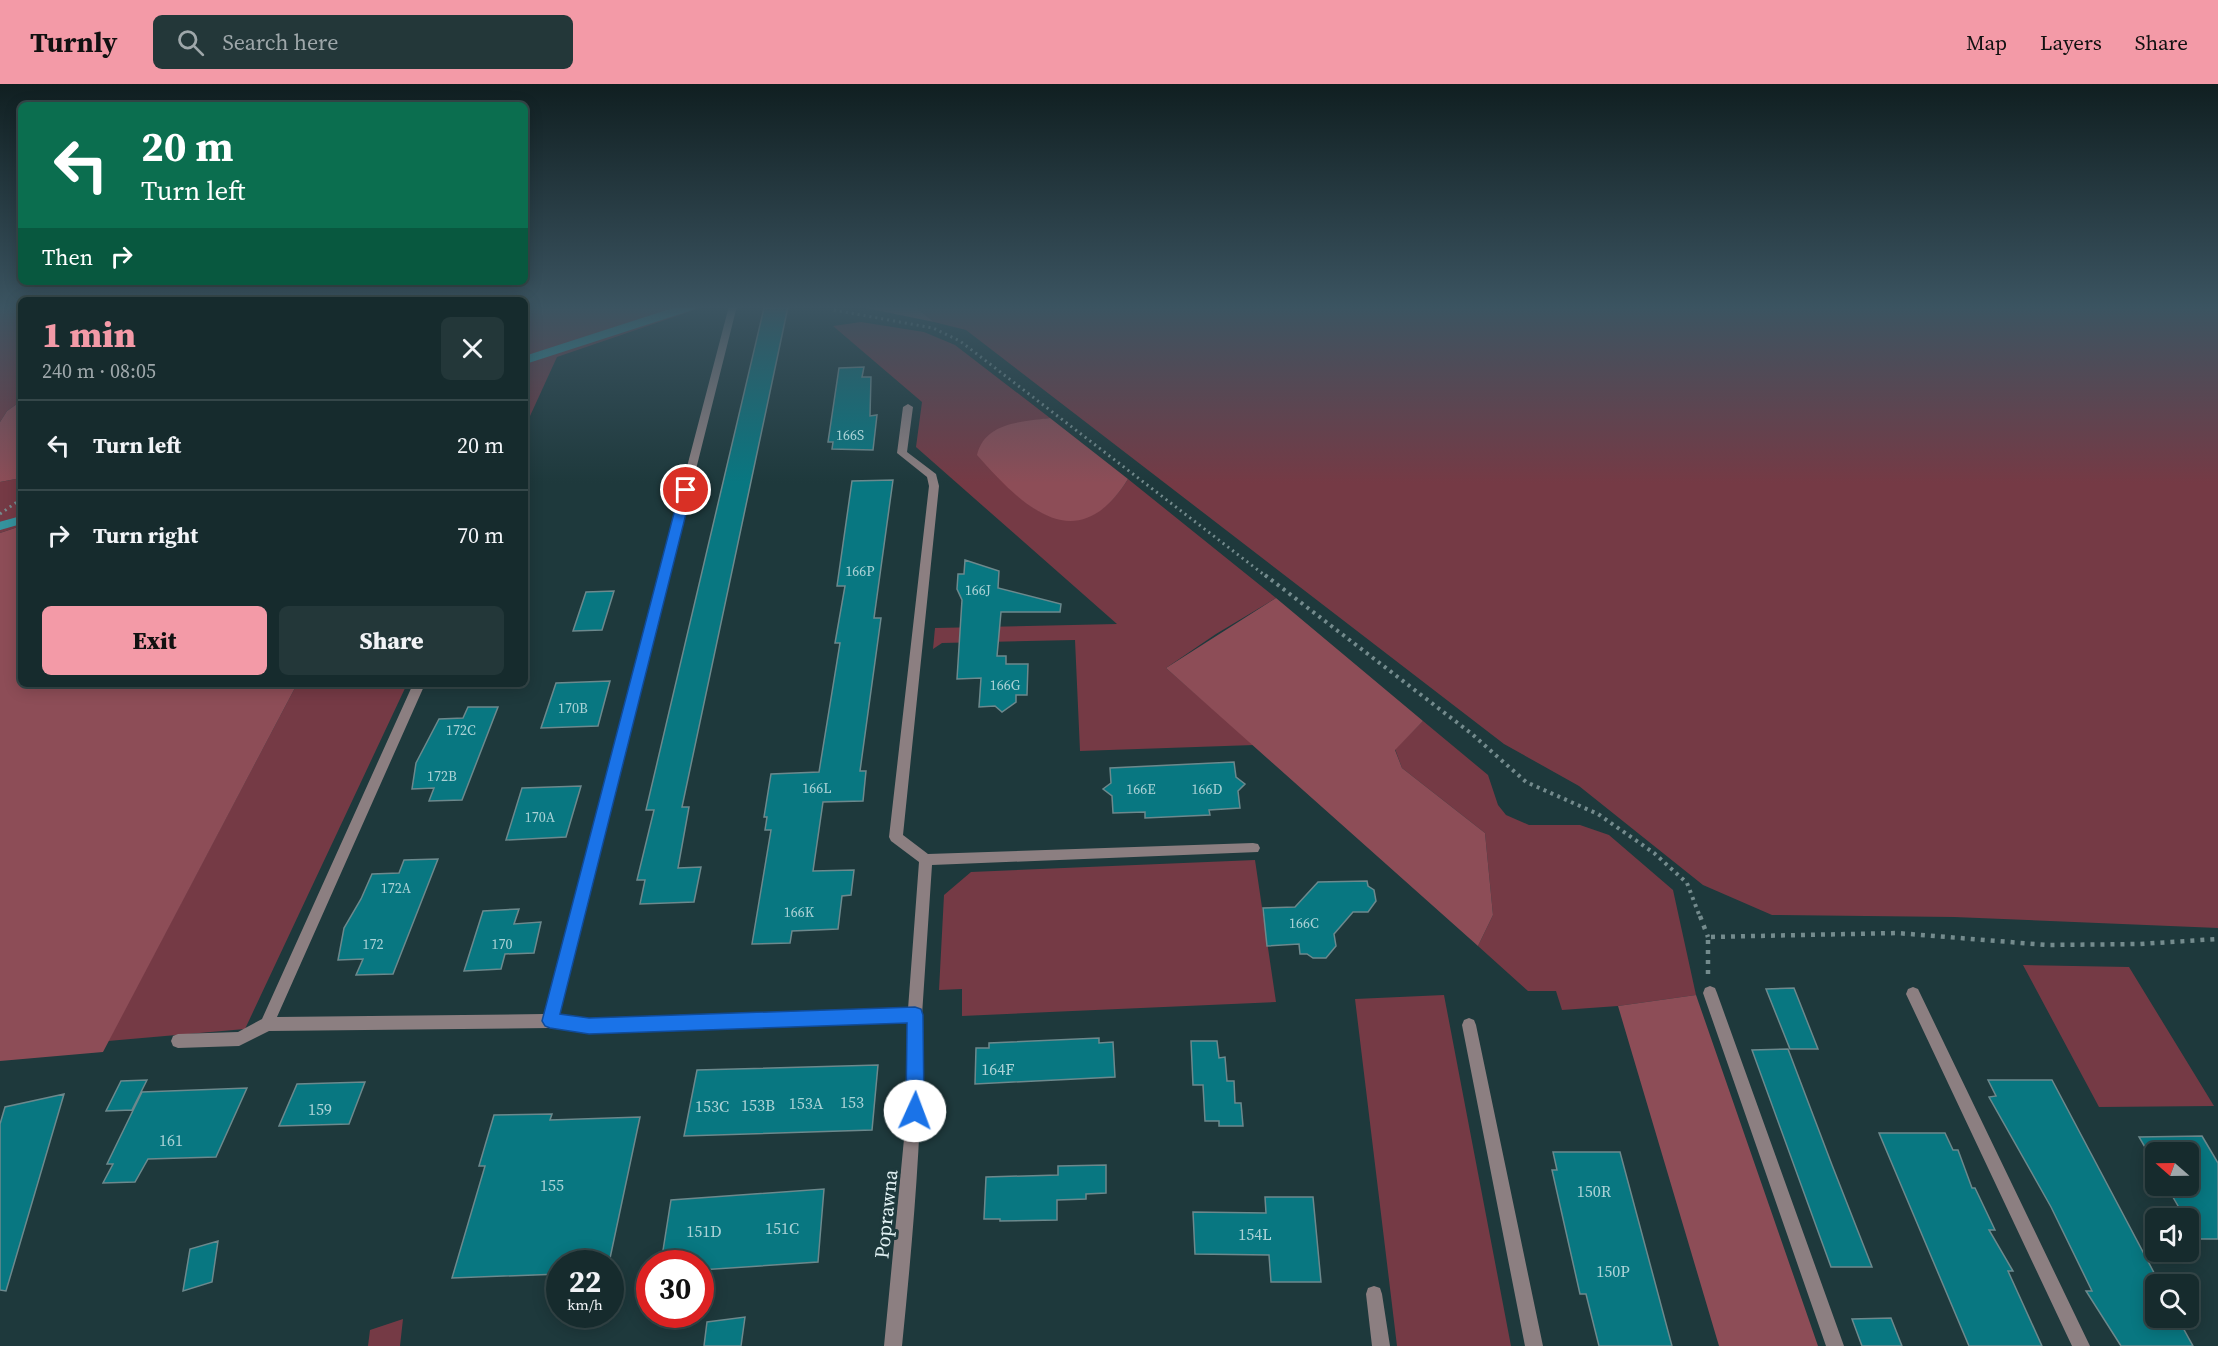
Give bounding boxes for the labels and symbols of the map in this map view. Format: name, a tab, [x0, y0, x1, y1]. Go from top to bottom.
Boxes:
house number: 166S	[836, 425, 864, 445]
pin	[660, 464, 711, 515]
house number: 166P	[845, 561, 875, 581]
house number: 166J	[965, 580, 991, 600]
house number: 166G	[990, 675, 1021, 695]
house number: 170B	[558, 698, 588, 718]
house number: 172C	[446, 720, 476, 740]
house number: 172B	[427, 766, 457, 786]
house number: 166L	[802, 778, 832, 798]
house number: 166E	[1126, 779, 1156, 799]
house number: 166D	[1192, 779, 1223, 799]
house number: 170A	[525, 807, 556, 827]
house number: 172A	[381, 878, 412, 898]
house number: 166K	[784, 902, 815, 922]
house number: 166C	[1289, 913, 1319, 933]
house number: 172	[363, 934, 384, 954]
house number: 170	[492, 934, 513, 954]
house number: 164F	[981, 1058, 1015, 1080]
position arrow	[883, 1079, 947, 1143]
house number: 153	[840, 1091, 864, 1113]
house number: 153A	[789, 1092, 824, 1114]
house number: 153B	[741, 1094, 775, 1116]
house number: 153C	[695, 1095, 729, 1117]
house number: 159	[308, 1098, 332, 1120]
house number: 161	[159, 1129, 183, 1151]
north arrow	[2145, 1142, 2199, 1196]
street label: Poprawna	[867, 1167, 905, 1260]
house number: 155	[540, 1174, 564, 1196]
house number: 150R	[1577, 1180, 1612, 1202]
house number: 151C	[765, 1217, 799, 1239]
house number: 151D	[686, 1220, 722, 1242]
house number: 154L	[1238, 1223, 1272, 1245]
speed limit sign: 30	[636, 1250, 714, 1328]
house number: 150P	[1596, 1260, 1630, 1282]

